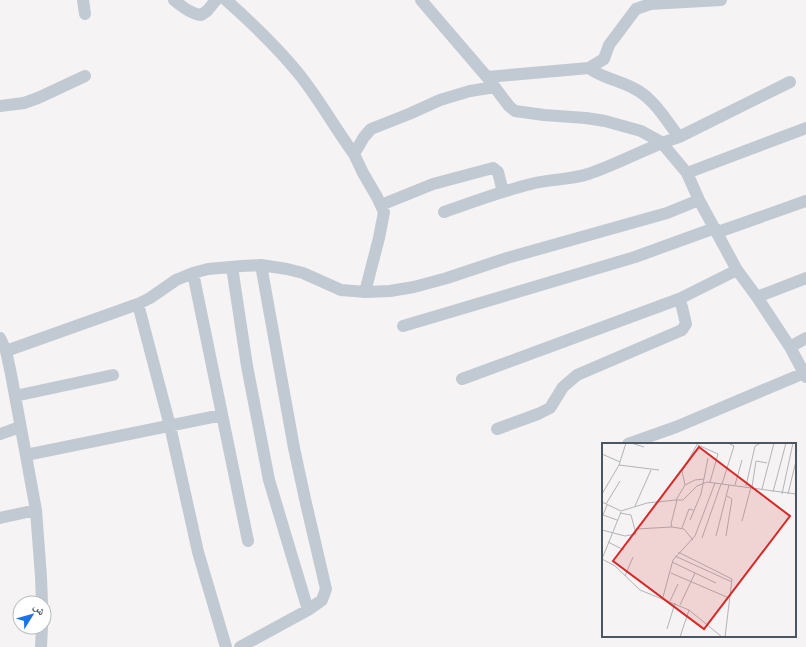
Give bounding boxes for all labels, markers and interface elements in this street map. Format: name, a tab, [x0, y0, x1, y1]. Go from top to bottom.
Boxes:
inset map	[602, 443, 796, 637]
north arrow	[12, 595, 52, 635]
text: ش	[30, 601, 48, 619]

